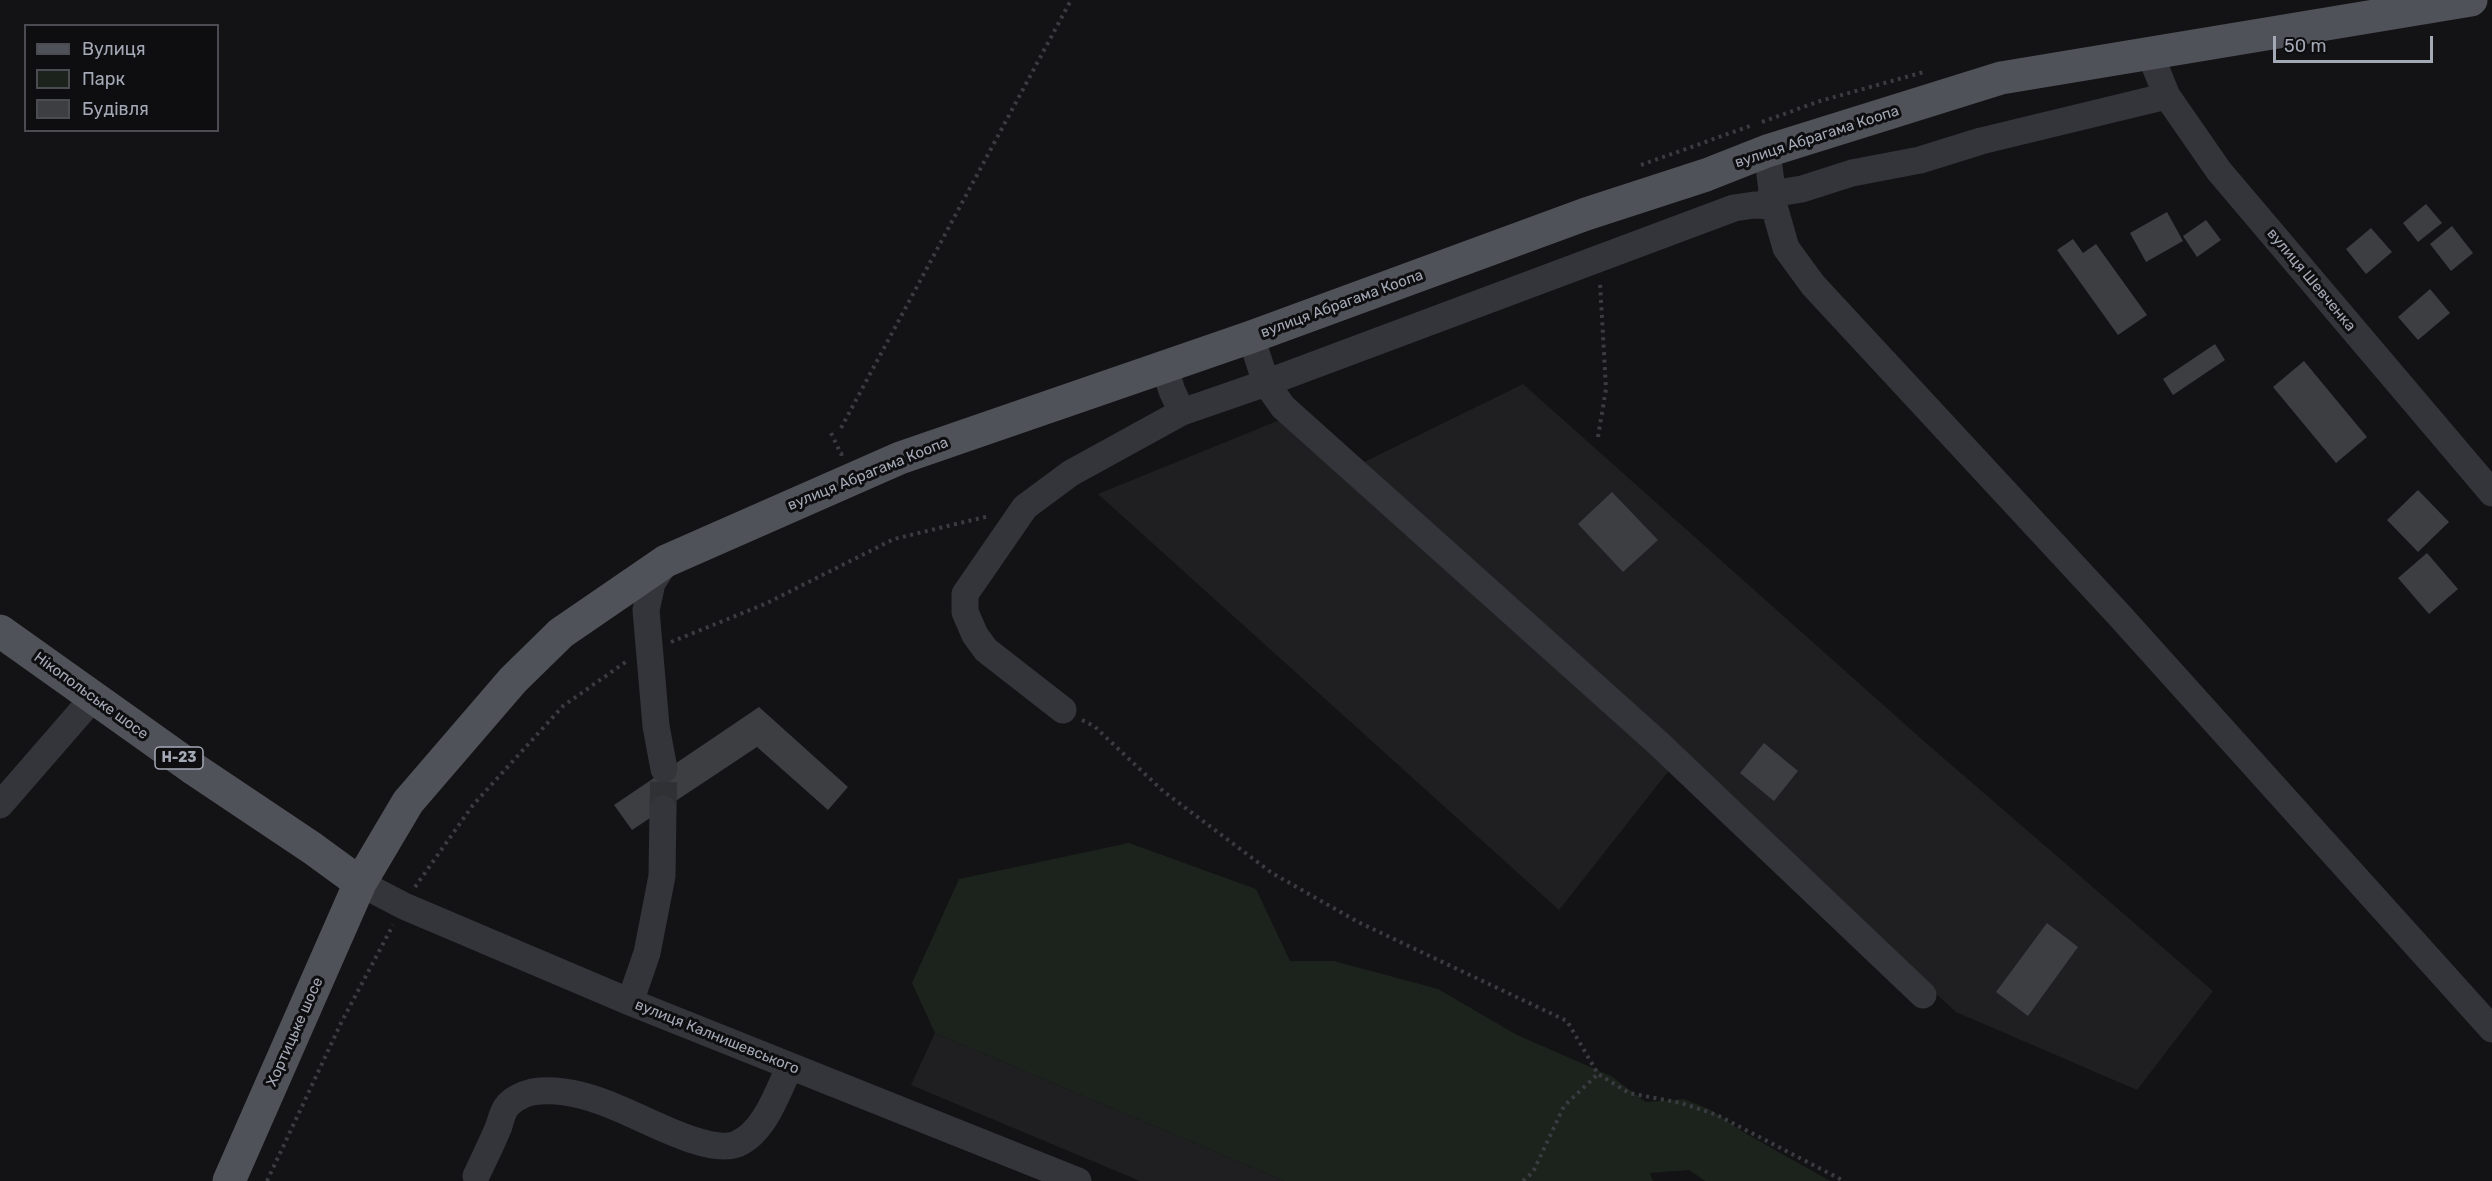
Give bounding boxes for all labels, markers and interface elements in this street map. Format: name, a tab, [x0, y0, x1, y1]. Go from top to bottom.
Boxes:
legend	[24, 24, 219, 132]
scale bar	[2276, 24, 2436, 62]
text: 50 m	[2284, 35, 2327, 57]
text: Вулиця	[82, 38, 146, 60]
text: Парк	[82, 68, 125, 90]
text: Будівля	[82, 98, 149, 120]
street label: вулиця Абрагама Коопа	[1733, 102, 1901, 172]
street label: вулиця Шевченка	[2263, 225, 2359, 335]
street label: вулиця Абрагама Коопа	[1258, 266, 1426, 342]
street label: вулиця Абрагама Коопа	[785, 434, 951, 514]
street label: Нікопольське шосе	[30, 649, 152, 743]
road number: Н-23	[155, 747, 203, 769]
street label: Хортицьке шосе	[263, 975, 327, 1089]
street label: вулиця Калнишевського	[632, 996, 802, 1078]

